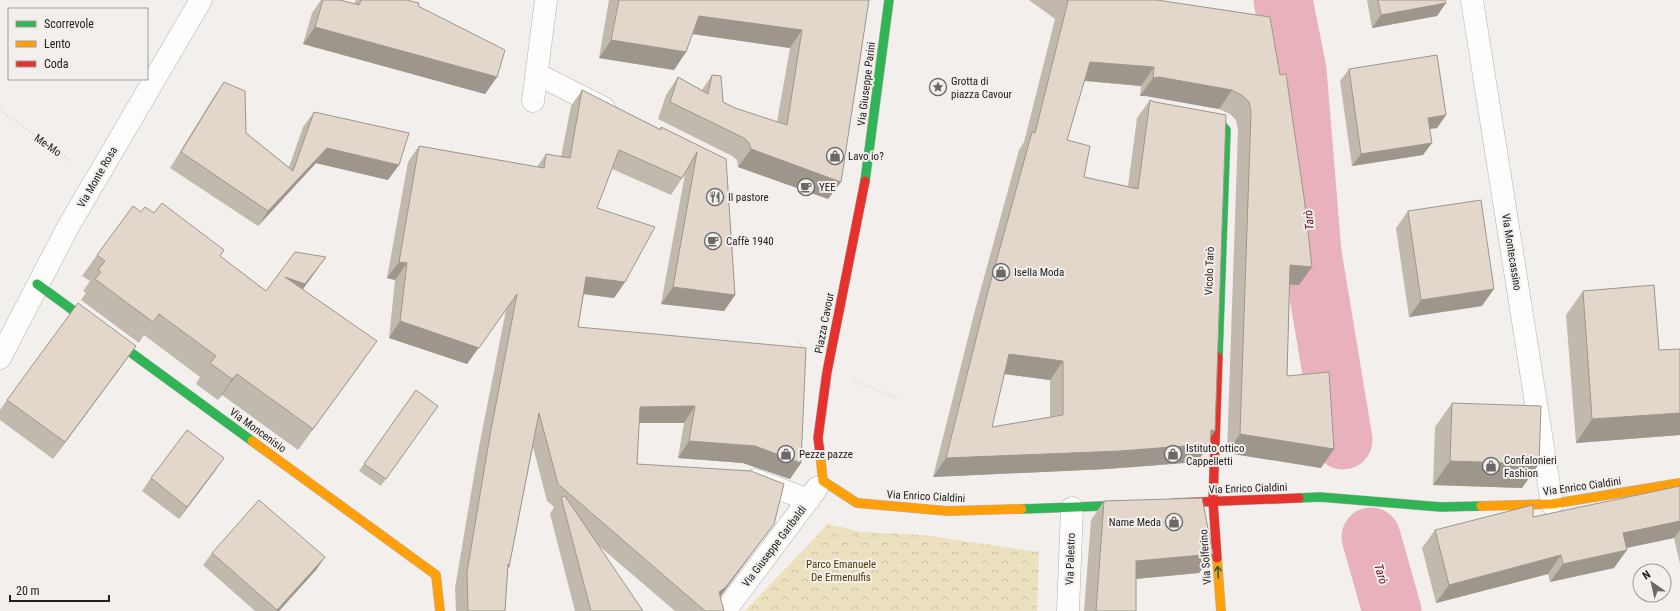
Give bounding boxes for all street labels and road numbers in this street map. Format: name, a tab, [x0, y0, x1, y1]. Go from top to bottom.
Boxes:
street label: Via Giuseppe Parini	[855, 41, 878, 127]
street label: Me-Mo	[32, 131, 64, 160]
street label: Via Monte Rosa	[75, 144, 120, 210]
street label: Via Montecassino	[1499, 213, 1524, 292]
street label: Vicolo Tarò	[1202, 246, 1217, 296]
street label: Piazza Cavour	[812, 291, 837, 355]
street label: Via Moncenisio	[227, 406, 289, 456]
street label: Via Enrico Cialdini	[1542, 475, 1622, 498]
street label: Via Enrico Cialdini	[1208, 481, 1288, 496]
street label: Via Enrico Cialdini	[886, 488, 966, 505]
street label: Via Giuseppe Garibaldi	[740, 503, 809, 589]
street label: Via Solferino	[1197, 528, 1214, 585]
street label: Via Palestro	[1063, 532, 1078, 585]

